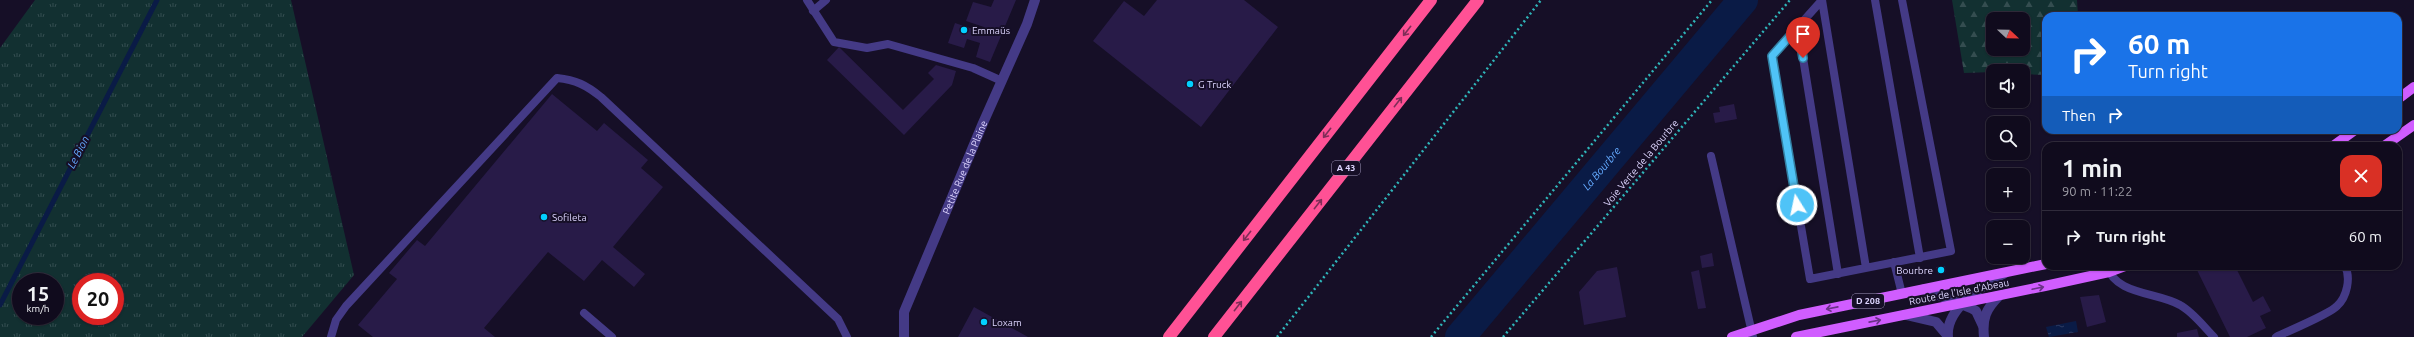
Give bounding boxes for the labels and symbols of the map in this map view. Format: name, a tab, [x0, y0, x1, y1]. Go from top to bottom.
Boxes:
north arrow	[1986, 12, 2030, 56]
pin	[1786, 17, 1820, 58]
marker: Emmaüs	[959, 25, 969, 35]
place label: Emmaüs	[972, 25, 1010, 36]
one-way arrow	[1403, 25, 1411, 36]
marker: G Truck	[1185, 79, 1195, 89]
place label: G Truck	[1198, 79, 1231, 90]
one-way arrow	[1394, 96, 1403, 107]
street label: Voie Verte de la Bourbre	[1602, 117, 1680, 209]
street label: Petite Rue de la Plaine	[940, 119, 989, 216]
one-way arrow	[1323, 128, 1331, 139]
water label: Le Bion	[65, 134, 91, 170]
water label: La Bourbre	[1580, 144, 1623, 192]
road number: A 43	[1332, 161, 1360, 175]
position arrow	[1776, 184, 1818, 226]
one-way arrow	[1314, 198, 1322, 209]
marker: Sofileta	[539, 212, 549, 222]
place label: Sofileta	[552, 212, 587, 223]
one-way arrow	[1243, 230, 1252, 241]
place label: Bourbre	[1896, 265, 1933, 276]
marker: Bourbre	[1936, 265, 1946, 275]
speed limit sign: 20	[72, 273, 124, 325]
street label: Route de l'Isle d'Abeau	[1908, 277, 2010, 307]
one-way arrow	[2031, 284, 2044, 292]
road number: D 208	[1852, 294, 1884, 308]
one-way arrow	[1234, 301, 1242, 312]
one-way arrow	[1825, 304, 1838, 312]
marker: Loxam	[979, 317, 989, 327]
place label: Loxam	[992, 317, 1022, 328]
one-way arrow	[1869, 317, 1882, 325]

